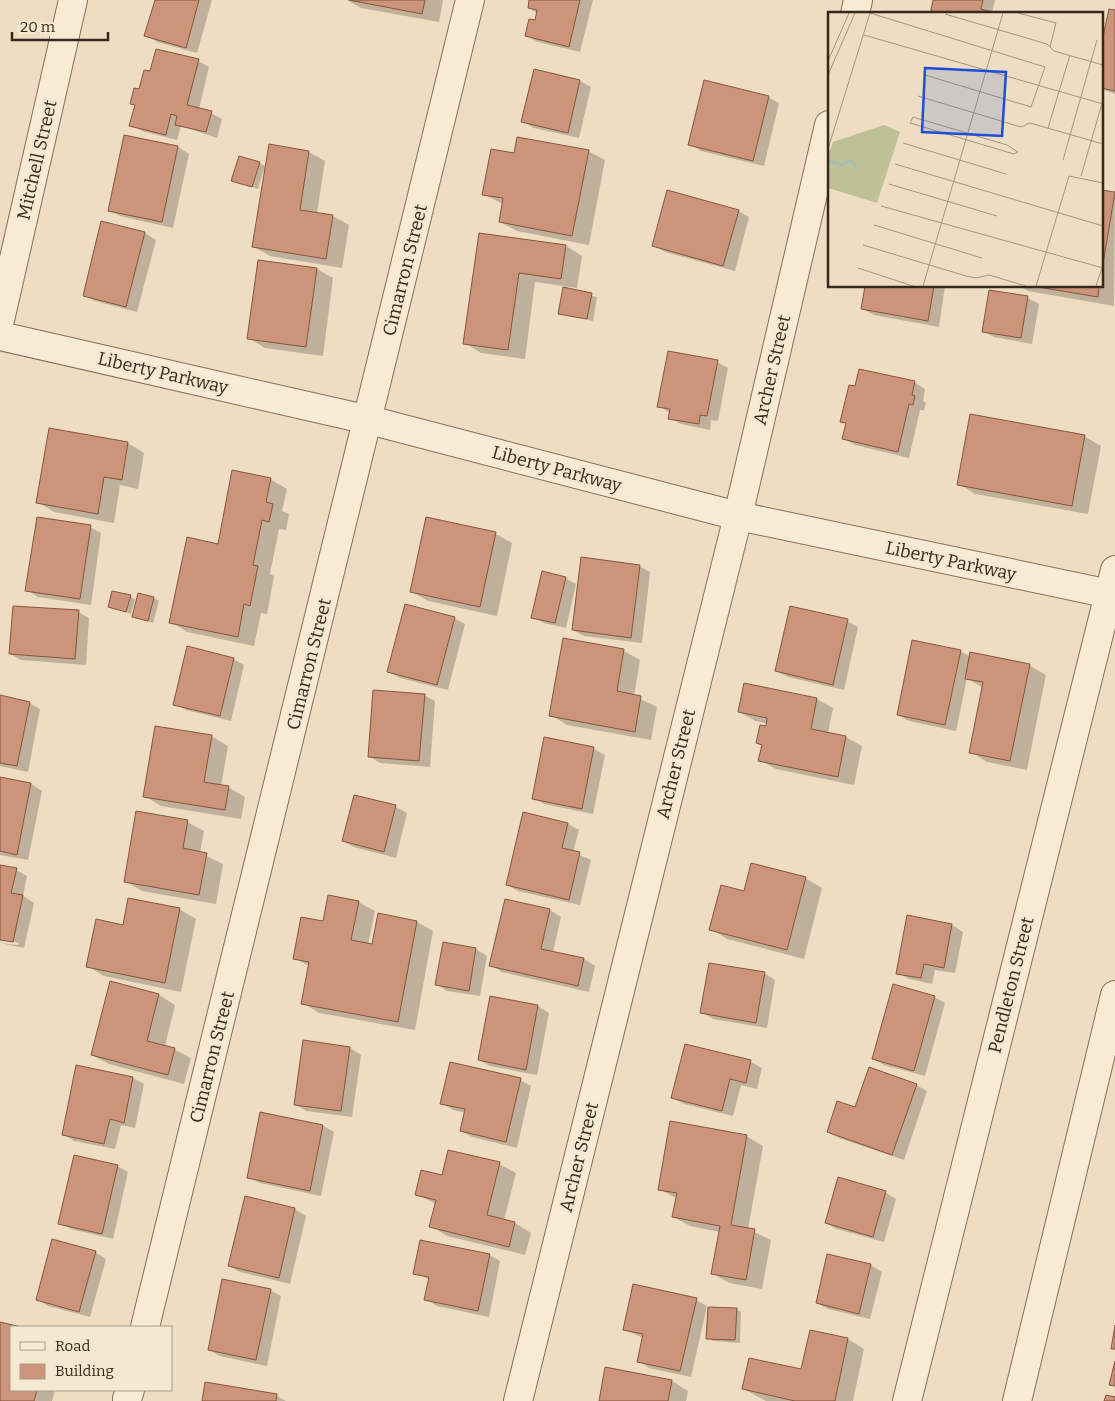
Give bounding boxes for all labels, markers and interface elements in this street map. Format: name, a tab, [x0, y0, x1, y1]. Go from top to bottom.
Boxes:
scale bar	[12, 10, 109, 42]
inset map	[828, 12, 1102, 288]
text: 20 m	[20, 18, 56, 36]
street label: Mitchell Street	[13, 97, 62, 222]
street label: Cimarron Street	[378, 201, 432, 338]
street label: Archer Street	[749, 312, 795, 427]
street label: Liberty Parkway	[96, 347, 231, 399]
street label: Liberty Parkway	[490, 441, 625, 497]
street label: Liberty Parkway	[884, 536, 1019, 586]
street label: Cimarron Street	[282, 595, 336, 732]
street label: Archer Street	[652, 706, 700, 821]
street label: Pendleton Street	[983, 914, 1039, 1055]
street label: Cimarron Street	[185, 988, 239, 1125]
street label: Archer Street	[555, 1099, 603, 1214]
legend	[10, 1326, 172, 1391]
text: Road	[55, 1337, 90, 1355]
text: Building	[55, 1362, 114, 1380]

